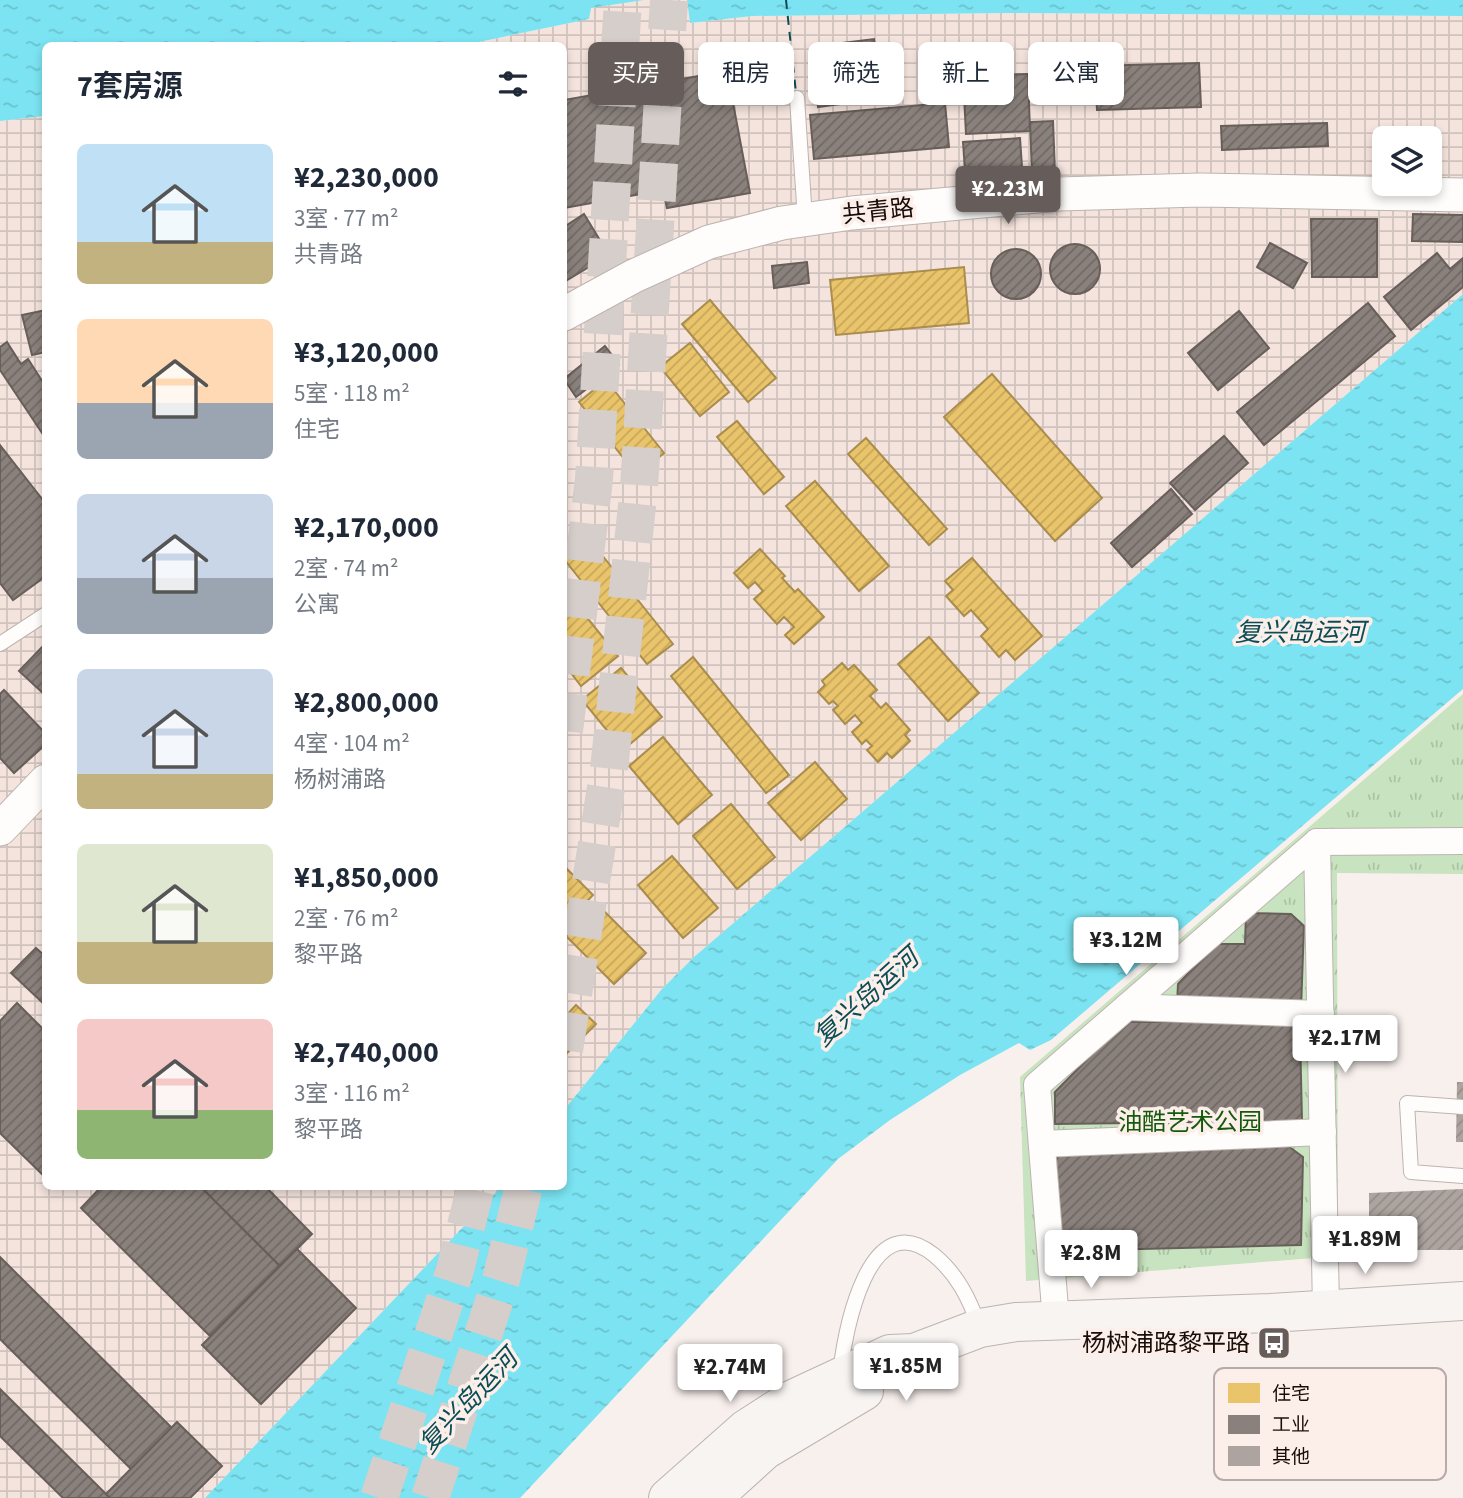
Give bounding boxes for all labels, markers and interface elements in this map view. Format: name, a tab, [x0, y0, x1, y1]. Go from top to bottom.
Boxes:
chip: 买房	[588, 42, 684, 105]
chip: 租房	[698, 42, 794, 105]
chip: 筛选	[808, 42, 904, 105]
chip: 新上	[918, 42, 1014, 105]
chip: 公寓	[1028, 42, 1124, 105]
text: 7套房源	[77, 65, 183, 108]
icon: filters	[494, 65, 532, 103]
map controls	[1372, 126, 1442, 196]
button: layers	[1372, 126, 1442, 196]
text: ¥2,230,000	[294, 156, 439, 199]
pin: ¥2.23M	[951, 166, 1065, 226]
icon: home	[133, 172, 217, 256]
text: ¥2.23M	[971, 172, 1045, 205]
street label: 共青路	[840, 190, 916, 233]
text: 3室 · 77 m²	[294, 202, 398, 235]
text: 共青路	[294, 238, 363, 271]
text: ¥3,120,000	[294, 331, 439, 374]
icon: home	[133, 347, 217, 431]
text: 5室 · 118 m²	[294, 377, 410, 410]
text: 住宅	[294, 413, 340, 446]
text: ¥2,170,000	[294, 506, 439, 549]
icon: home	[133, 522, 217, 606]
text: 2室 · 74 m²	[294, 552, 398, 585]
text: 公寓	[294, 588, 340, 621]
water label: 复兴岛运河	[1235, 614, 1370, 651]
text: ¥2,800,000	[294, 681, 439, 724]
icon: home	[133, 697, 217, 781]
text: 4室 · 104 m²	[294, 727, 410, 760]
text: 杨树浦路	[294, 763, 386, 796]
text: ¥1,850,000	[294, 856, 439, 899]
icon: home	[133, 872, 217, 956]
text: 2室 · 76 m²	[294, 902, 398, 935]
pin: ¥3.12M	[1069, 918, 1183, 977]
text: ¥3.12M	[1089, 923, 1163, 956]
water label: 复兴岛运河	[806, 937, 931, 1055]
text: 黎平路	[294, 938, 363, 971]
pin: ¥2.17M	[1288, 1016, 1402, 1075]
text: ¥2.17M	[1308, 1021, 1382, 1054]
text: ¥2,740,000	[294, 1031, 439, 1074]
icon: home	[133, 1047, 217, 1131]
text: 3室 · 116 m²	[294, 1077, 410, 1110]
park label: 油酷艺术公园	[1118, 1105, 1262, 1140]
text: 黎平路	[294, 1113, 363, 1146]
pin: ¥1.89M	[1308, 1216, 1422, 1276]
text: ¥1.89M	[1328, 1222, 1402, 1255]
pin: ¥2.8M	[1042, 1230, 1140, 1290]
text: ¥2.8M	[1061, 1236, 1121, 1269]
bus stop icon: 杨树浦路黎平路	[1255, 1324, 1293, 1362]
place label: 杨树浦路黎平路	[1082, 1326, 1250, 1361]
water label: 复兴岛运河	[411, 1338, 530, 1462]
pin: ¥2.74M	[673, 1344, 787, 1404]
pin: ¥1.85M	[849, 1344, 963, 1403]
text: ¥1.85M	[869, 1349, 943, 1382]
text: ¥2.74M	[693, 1350, 767, 1383]
legend	[1214, 1368, 1446, 1480]
text: 住宅	[1272, 1381, 1310, 1408]
text: 工业	[1272, 1412, 1310, 1439]
text: 其他	[1272, 1444, 1310, 1471]

